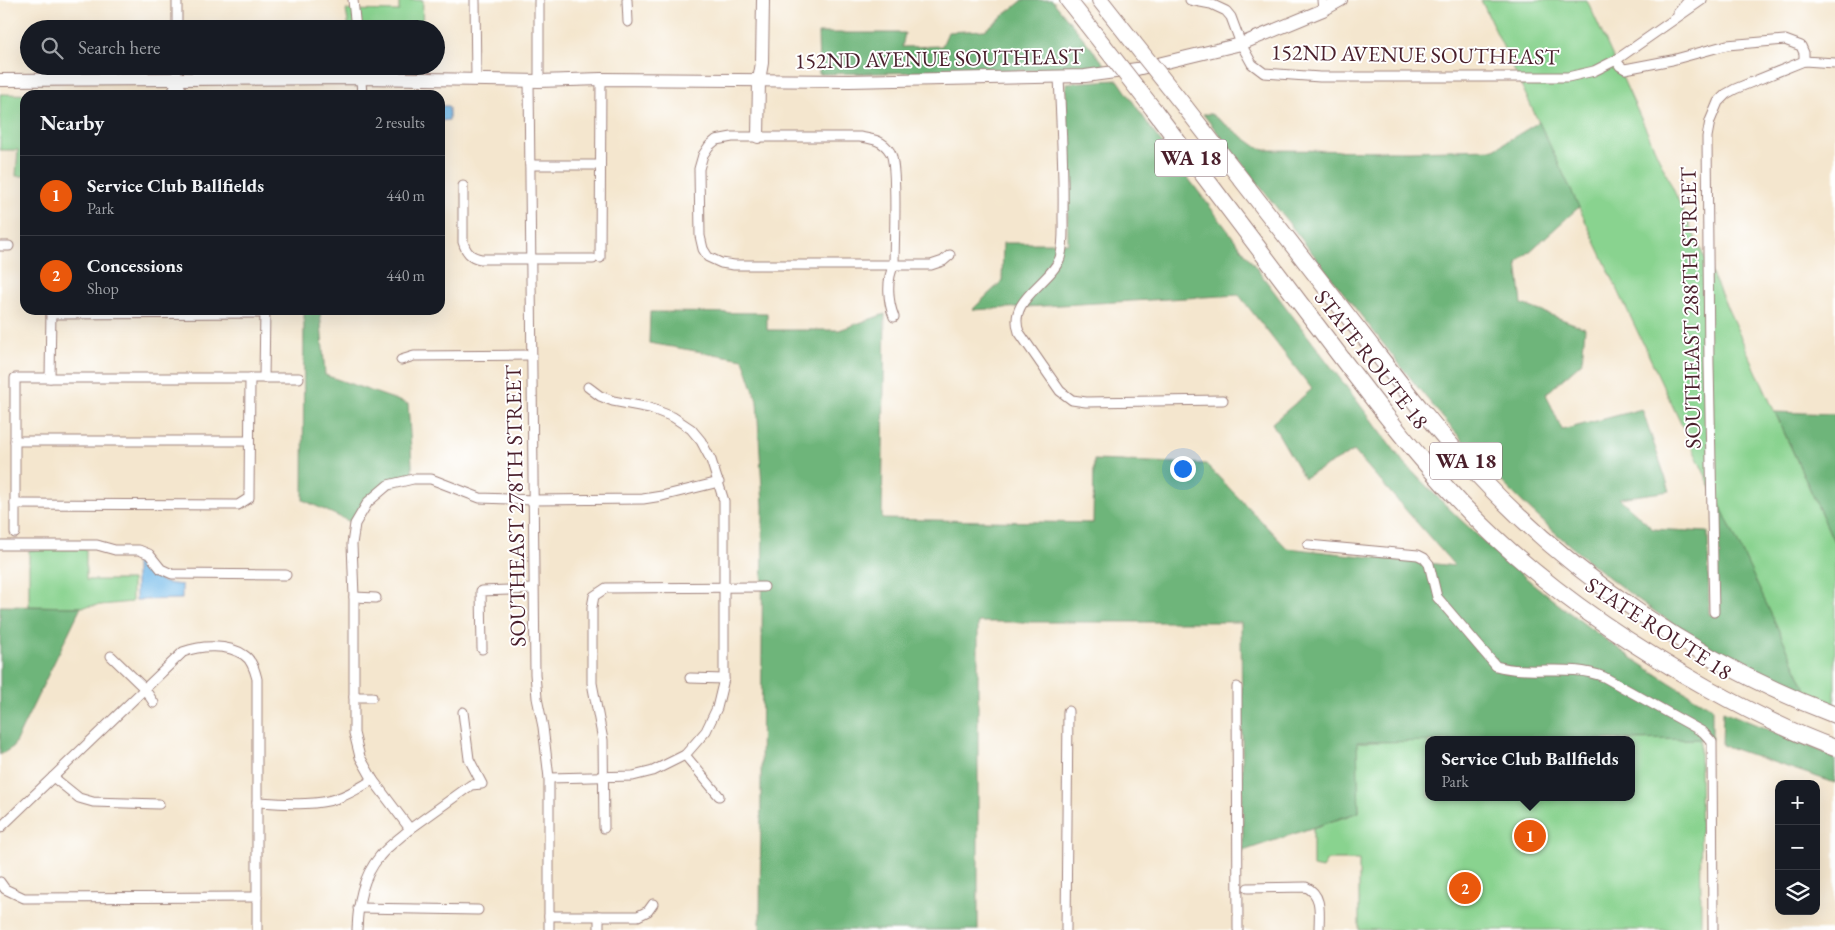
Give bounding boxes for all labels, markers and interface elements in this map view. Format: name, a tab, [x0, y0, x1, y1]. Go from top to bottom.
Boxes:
search box	[20, 20, 445, 75]
icon: search	[38, 34, 66, 62]
text: Search here	[78, 35, 160, 60]
street label: 152ND AVENUE SOUTHEAST	[1271, 37, 1560, 72]
street label: 152ND AVENUE SOUTHEAST	[795, 41, 1084, 76]
text: Nearby	[40, 109, 104, 136]
text: 2 results	[375, 112, 425, 133]
road number: WA 18	[1155, 140, 1227, 177]
street label: SOUTHEAST 288TH STREET	[1674, 167, 1707, 449]
text: Service Club Ballfields	[87, 173, 264, 198]
text: 1	[52, 185, 60, 206]
text: 440 m	[386, 185, 425, 206]
text: Park	[87, 198, 114, 219]
text: Concessions	[87, 253, 183, 278]
text: 2	[52, 265, 60, 286]
text: 440 m	[386, 265, 425, 286]
text: Shop	[87, 278, 119, 299]
street label: STATE ROUTE 18	[1308, 284, 1435, 435]
street label: SOUTHEAST 278TH STREET	[499, 365, 532, 647]
road number: WA 18	[1430, 442, 1502, 480]
your location	[1170, 456, 1196, 482]
street label: STATE ROUTE 18	[1580, 570, 1738, 687]
popup	[1425, 736, 1635, 801]
text: Service Club Ballfields	[1441, 746, 1619, 771]
text: Park	[1441, 771, 1469, 792]
map controls	[1775, 780, 1820, 915]
button: +	[1775, 780, 1820, 825]
pin: 1	[1514, 817, 1546, 855]
button: −	[1775, 825, 1820, 870]
pin: 2	[1449, 869, 1481, 907]
button: layers	[1775, 870, 1820, 915]

